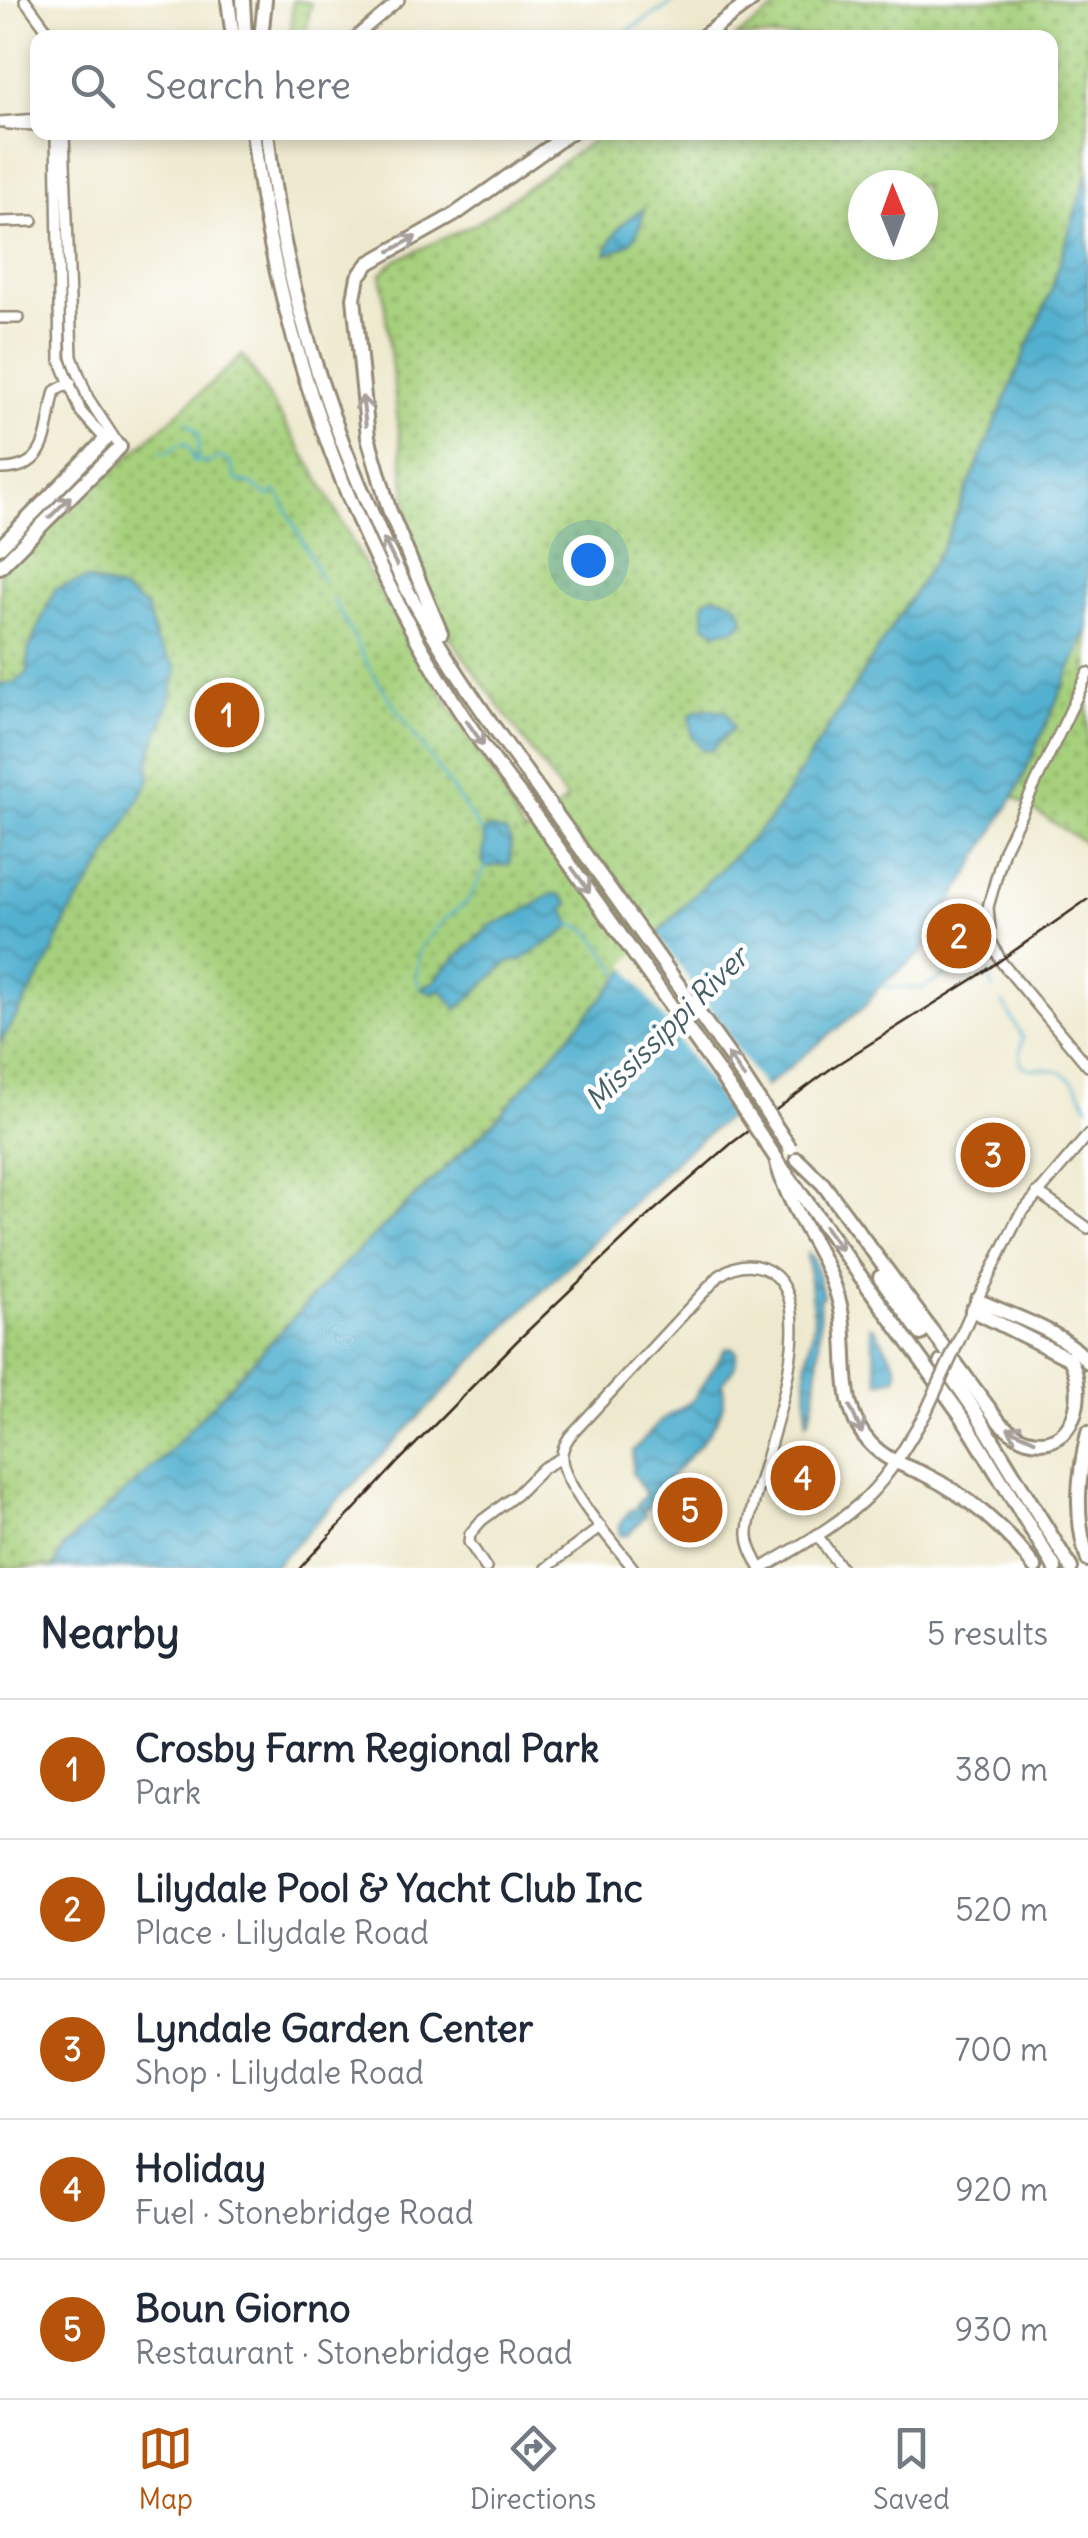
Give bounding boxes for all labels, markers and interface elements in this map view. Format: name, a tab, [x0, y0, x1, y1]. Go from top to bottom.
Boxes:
search box	[30, 30, 1058, 140]
icon: search	[65, 58, 120, 113]
text: Search here	[145, 62, 351, 109]
north arrow	[848, 170, 938, 260]
one-way arrow	[388, 234, 417, 254]
one-way arrow	[354, 396, 373, 428]
one-way arrow	[47, 495, 71, 519]
your location	[563, 535, 614, 586]
one-way arrow	[379, 538, 398, 568]
pin: 1	[194, 678, 260, 752]
one-way arrow	[464, 718, 485, 746]
one-way arrow	[570, 865, 591, 893]
pin: 2	[926, 898, 992, 974]
water label: Mississippi River	[576, 936, 758, 1118]
one-way arrow	[726, 1053, 747, 1081]
pin: 3	[960, 1118, 1026, 1192]
one-way arrow	[822, 1223, 843, 1251]
one-way arrow	[848, 1404, 866, 1435]
one-way arrow	[1006, 1424, 1037, 1442]
pin: 4	[770, 1440, 836, 1516]
pin: 5	[658, 1472, 722, 1548]
text: Nearby	[40, 1607, 179, 1659]
text: 5 results	[927, 1613, 1048, 1654]
text: Crosby Farm Regional Park	[135, 1725, 599, 1772]
text: 1	[66, 1749, 79, 1790]
text: 380 m	[955, 1749, 1048, 1790]
text: Park	[135, 1772, 201, 1813]
text: Lilydale Pool & Yacht Club Inc	[135, 1865, 643, 1912]
text: 2	[64, 1889, 81, 1930]
text: 520 m	[955, 1889, 1048, 1930]
text: Place · Lilydale Road	[135, 1912, 429, 1953]
text: Lyndale Garden Center	[135, 2005, 533, 2052]
text: 3	[63, 2029, 82, 2070]
text: 700 m	[955, 2029, 1048, 2070]
text: Shop · Lilydale Road	[135, 2052, 424, 2093]
text: Holiday	[135, 2145, 266, 2192]
text: 4	[63, 2169, 82, 2210]
text: 920 m	[955, 2169, 1048, 2210]
text: Fuel · Stonebridge Road	[135, 2192, 473, 2233]
text: Boun Giorno	[135, 2285, 351, 2332]
text: 5	[63, 2309, 82, 2350]
text: 930 m	[955, 2309, 1048, 2350]
text: Restaurant · Stonebridge Road	[135, 2332, 573, 2373]
tab: Map	[138, 2421, 193, 2517]
tab: Directions	[470, 2421, 596, 2517]
tab: Saved	[873, 2421, 950, 2517]

